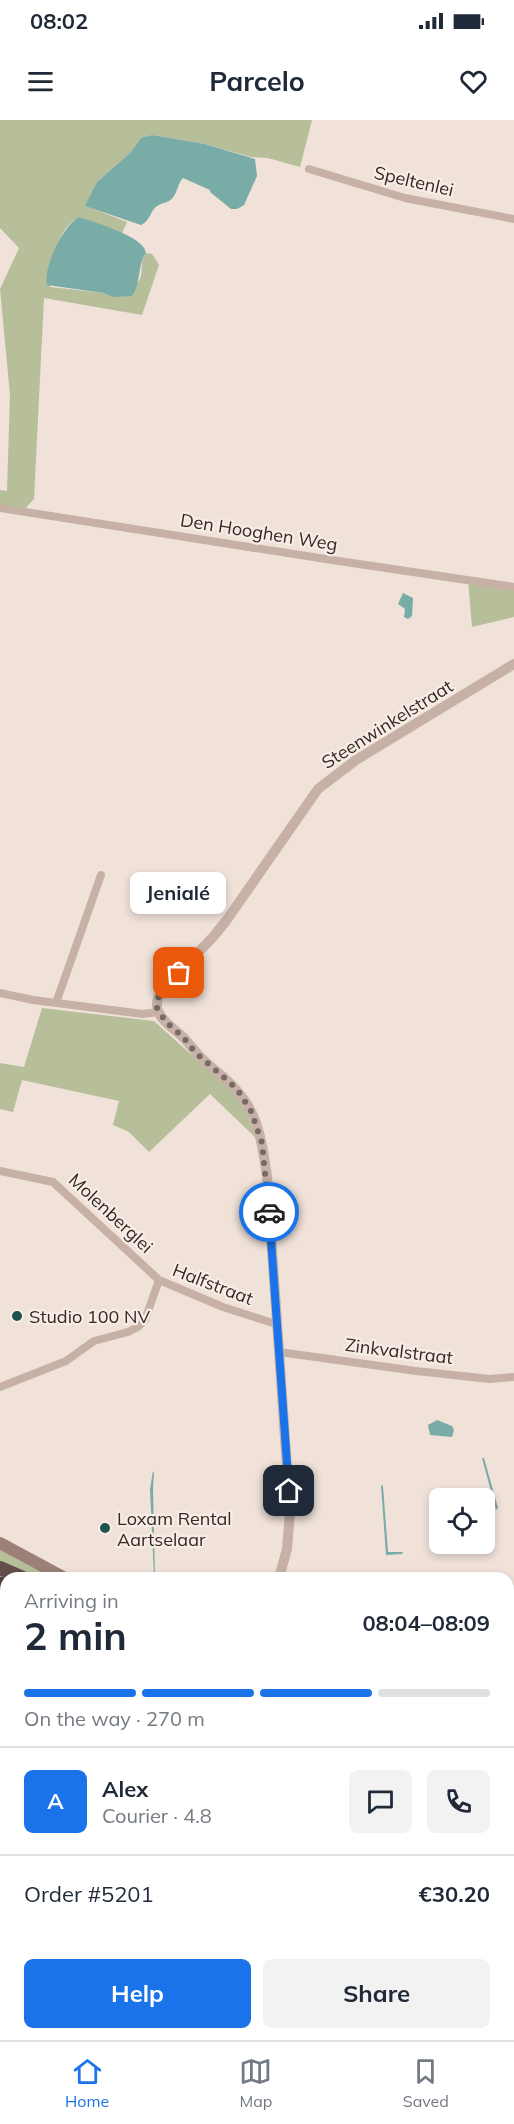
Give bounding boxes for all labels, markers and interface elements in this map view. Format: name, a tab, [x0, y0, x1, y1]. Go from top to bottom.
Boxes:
text: 08:02	[30, 7, 88, 35]
text: Parcelo	[209, 64, 305, 98]
icon: menu	[24, 65, 57, 98]
icon: heart	[457, 65, 490, 98]
street label: Speltenlei	[372, 161, 456, 201]
street label: Den Hooghen Weg	[179, 508, 339, 556]
street label: Steenwinkelstraat	[317, 674, 457, 774]
callout: Jenialé	[131, 871, 227, 913]
text: Jenialé	[146, 880, 210, 905]
pin	[153, 947, 204, 998]
icon: bag	[162, 956, 195, 989]
street label: Molenberglei	[64, 1168, 158, 1258]
courier	[239, 1182, 299, 1242]
icon: car	[253, 1196, 286, 1229]
street label: Halfstraat	[170, 1258, 256, 1310]
place label: Studio 100 NV	[29, 1305, 150, 1328]
marker: Studio 100 NV	[10, 1309, 24, 1323]
street label: Zinkvalstraat	[344, 1333, 454, 1369]
pin	[263, 1465, 314, 1516]
icon: home	[272, 1474, 305, 1507]
map controls	[429, 1488, 495, 1554]
button: locate	[429, 1488, 495, 1554]
place label: Loxam Rental Aartselaar	[117, 1507, 232, 1551]
marker: Loxam Rental Aartselaar	[98, 1521, 112, 1535]
text: Arriving in	[24, 1588, 119, 1613]
text: 08:04–08:09	[362, 1609, 490, 1637]
text: 2 min	[24, 1611, 127, 1660]
text: On the way · 270 m	[24, 1706, 205, 1731]
button: chat	[349, 1770, 412, 1833]
button: phone	[427, 1770, 490, 1833]
text: Alex	[102, 1775, 148, 1803]
text: A	[47, 1787, 64, 1815]
text: Courier · 4.8	[102, 1803, 212, 1828]
text: Order #5201	[24, 1880, 154, 1908]
text: €30.20	[419, 1880, 490, 1908]
button: Help	[24, 1959, 251, 2028]
button: Share	[263, 1959, 490, 2028]
tab: Home	[65, 2055, 109, 2111]
tab: Map	[239, 2055, 272, 2111]
tab: Saved	[403, 2055, 449, 2111]

